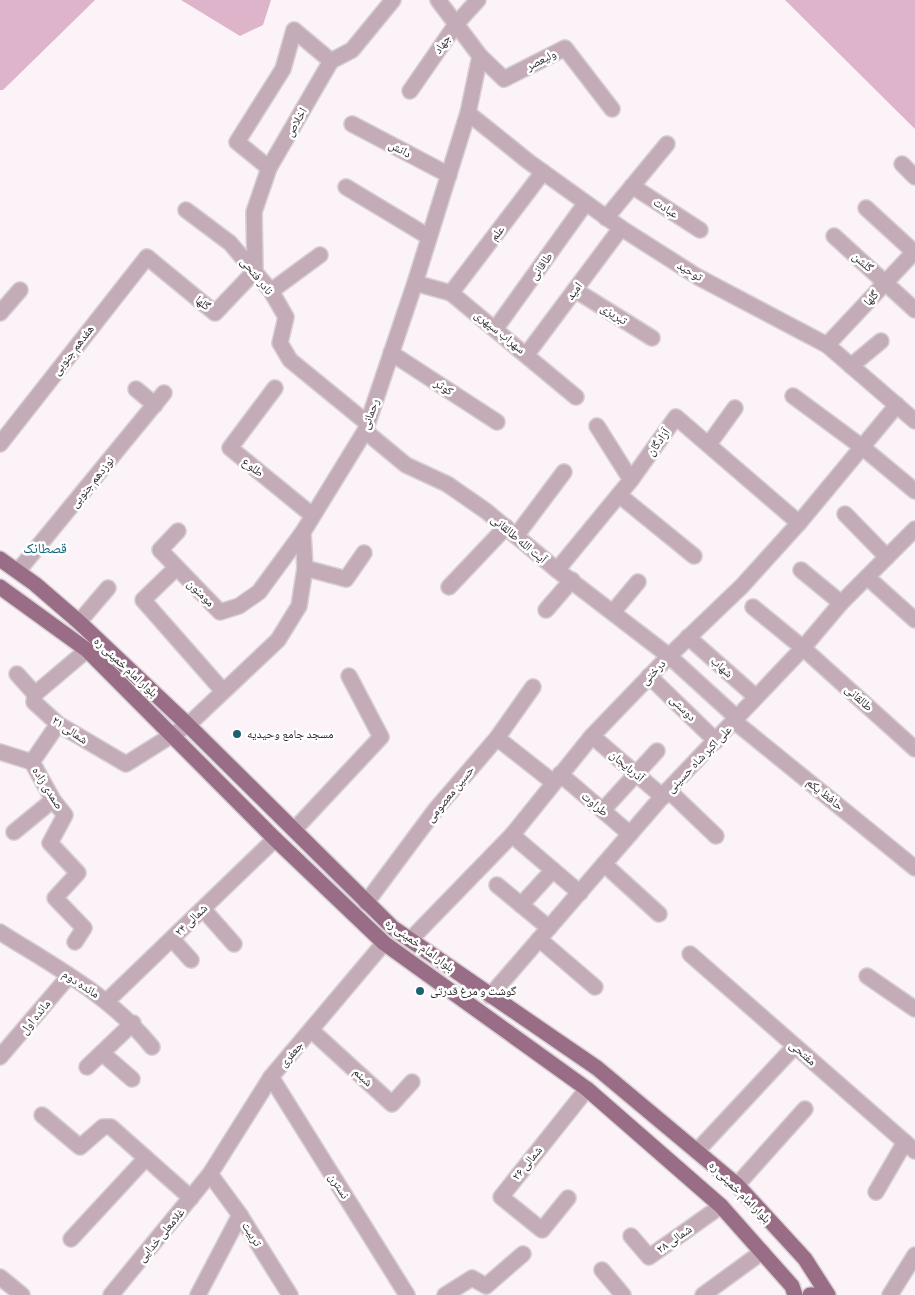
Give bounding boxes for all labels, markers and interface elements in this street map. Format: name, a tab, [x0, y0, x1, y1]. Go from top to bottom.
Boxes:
street label: جهاد	[430, 31, 454, 56]
street label: ولیعصر	[523, 47, 558, 74]
street label: اخلاص	[282, 105, 310, 139]
street label: دانش	[386, 137, 414, 161]
street label: عبادت	[651, 195, 681, 221]
street label: علم	[487, 223, 508, 244]
street label: طاقانی	[526, 249, 556, 282]
street label: گلشن	[850, 249, 876, 275]
street label: نادر فتحی	[238, 255, 276, 297]
street label: توحید	[675, 258, 706, 284]
street label: امید	[563, 279, 585, 303]
street label: گلها	[861, 288, 881, 308]
street label: گلها	[193, 293, 213, 313]
street label: تبریزی	[598, 300, 630, 328]
street label: سهراب سپهری	[472, 307, 528, 357]
street label: هفدهم جنوبی	[49, 322, 98, 378]
street label: کوثر	[431, 375, 456, 398]
street label: رحمانی	[358, 396, 382, 431]
street label: آزادگان	[643, 425, 673, 458]
street label: نوزدهم جنوبی	[67, 454, 118, 511]
street label: طلوع	[239, 454, 267, 481]
street label: آیت الله طالقانی	[488, 512, 550, 567]
district label: قصطانک	[23, 540, 67, 557]
street label: مومنون	[184, 576, 218, 610]
street label: بلوار امام خمینی ره	[91, 634, 161, 701]
street label: شهاب	[708, 654, 736, 681]
street label: درختی	[638, 656, 668, 688]
street label: طالقانی	[842, 682, 876, 714]
street label: دوستی	[667, 692, 699, 724]
street label: ۲۱ شمالی	[50, 713, 91, 747]
street label: علی اکبر شاه حسینی	[663, 722, 735, 796]
place label: مسجد جامع وحیدیه	[247, 727, 334, 741]
marker: مسجد جامع وحیدیه	[231, 728, 243, 740]
street label: آذربایجان	[607, 747, 648, 786]
street label: حسین معصومی	[423, 763, 477, 825]
street label: صمدی زاده	[30, 764, 66, 812]
street label: حافظ یکم	[803, 775, 847, 814]
street label: طراوت	[579, 789, 611, 819]
street label: ۲۴ شمالی	[172, 901, 210, 939]
street label: بلوار امام خمینی ره	[382, 915, 457, 976]
street label: مائده دوم	[59, 967, 102, 1002]
place label: گوشت و مرغ قدرتی	[430, 984, 516, 999]
marker: گوشت و مرغ قدرتی	[414, 985, 426, 997]
street label: مائده اول	[17, 997, 53, 1037]
street label: جعفری	[276, 1038, 306, 1070]
street label: مفتحی	[787, 1038, 819, 1068]
street label: شبنم	[350, 1065, 376, 1090]
street label: ۲۶ شمالی	[509, 1143, 545, 1183]
street label: بلوار امام خمینی ره	[705, 1158, 774, 1227]
street label: نسترن	[326, 1171, 352, 1201]
street label: غلامعلی خدایی	[134, 1205, 188, 1265]
street label: تربیت	[239, 1219, 265, 1249]
street label: ۲۸ شمالی	[654, 1222, 694, 1256]

